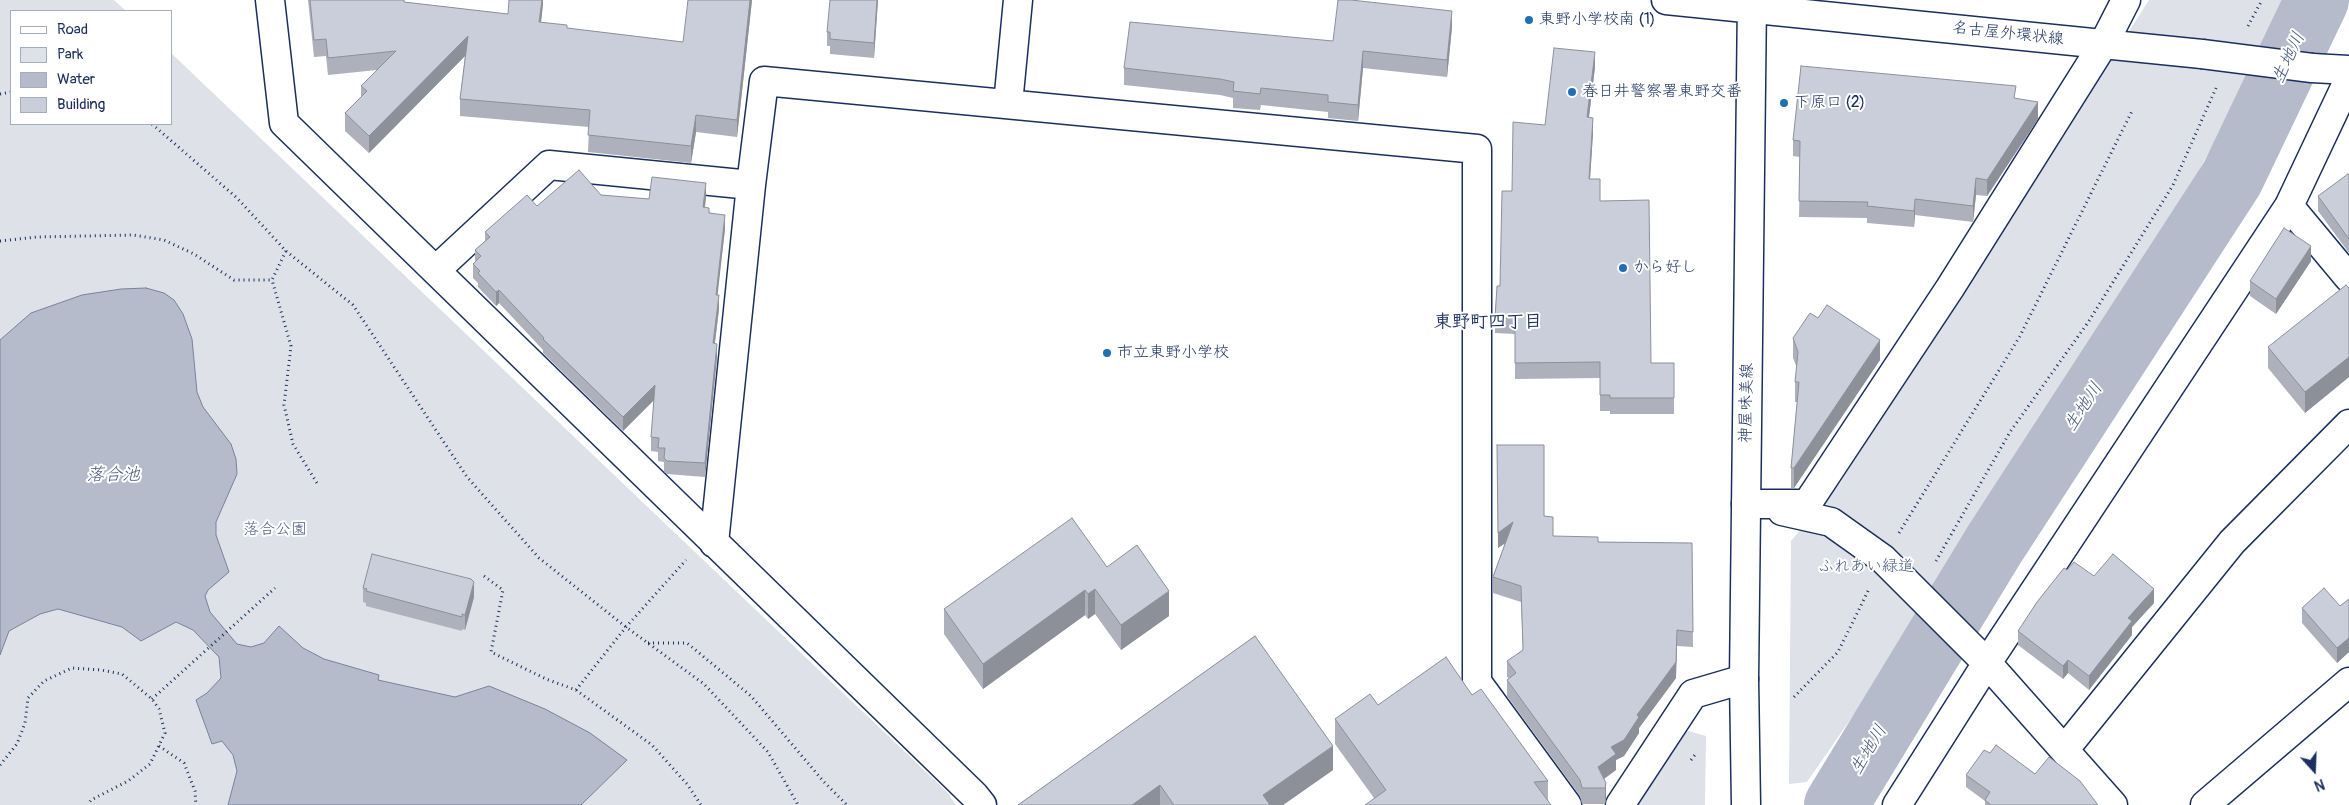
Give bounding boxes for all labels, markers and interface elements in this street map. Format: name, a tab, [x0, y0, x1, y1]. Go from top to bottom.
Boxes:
legend	[10, 10, 172, 125]
place label: 東野小学校南 (1)	[1539, 10, 1655, 30]
marker: 東野小学校南 (1)	[1523, 14, 1535, 26]
street label: 名古屋外環状線	[1951, 19, 2065, 49]
text: Road	[57, 20, 88, 39]
water label: 生地川	[2268, 29, 2310, 87]
text: Park	[57, 45, 83, 64]
text: Water	[57, 70, 95, 89]
place label: 春日井警察署東野交番	[1582, 82, 1742, 102]
marker: 春日井警察署東野交番	[1566, 86, 1578, 98]
place label: 下原口 (2)	[1794, 93, 1865, 113]
text: Building	[57, 95, 105, 114]
marker: 下原口 (2)	[1778, 97, 1790, 109]
place label: から好し	[1633, 258, 1697, 278]
marker: から好し	[1617, 262, 1629, 274]
district label: 東野町四丁目	[1434, 311, 1542, 333]
place label: 市立東野小学校	[1117, 343, 1229, 363]
marker: 市立東野小学校	[1101, 347, 1113, 359]
street label: 神屋味美線	[1737, 363, 1757, 443]
water label: 生地川	[2060, 378, 2108, 436]
water label: 落合池	[86, 464, 140, 486]
park label: 落合公園	[243, 520, 307, 540]
park label: ふれあい緑道	[1818, 557, 1914, 577]
water label: 生地川	[1846, 721, 1892, 779]
north arrow	[2289, 745, 2339, 795]
text: N	[2312, 775, 2327, 794]

